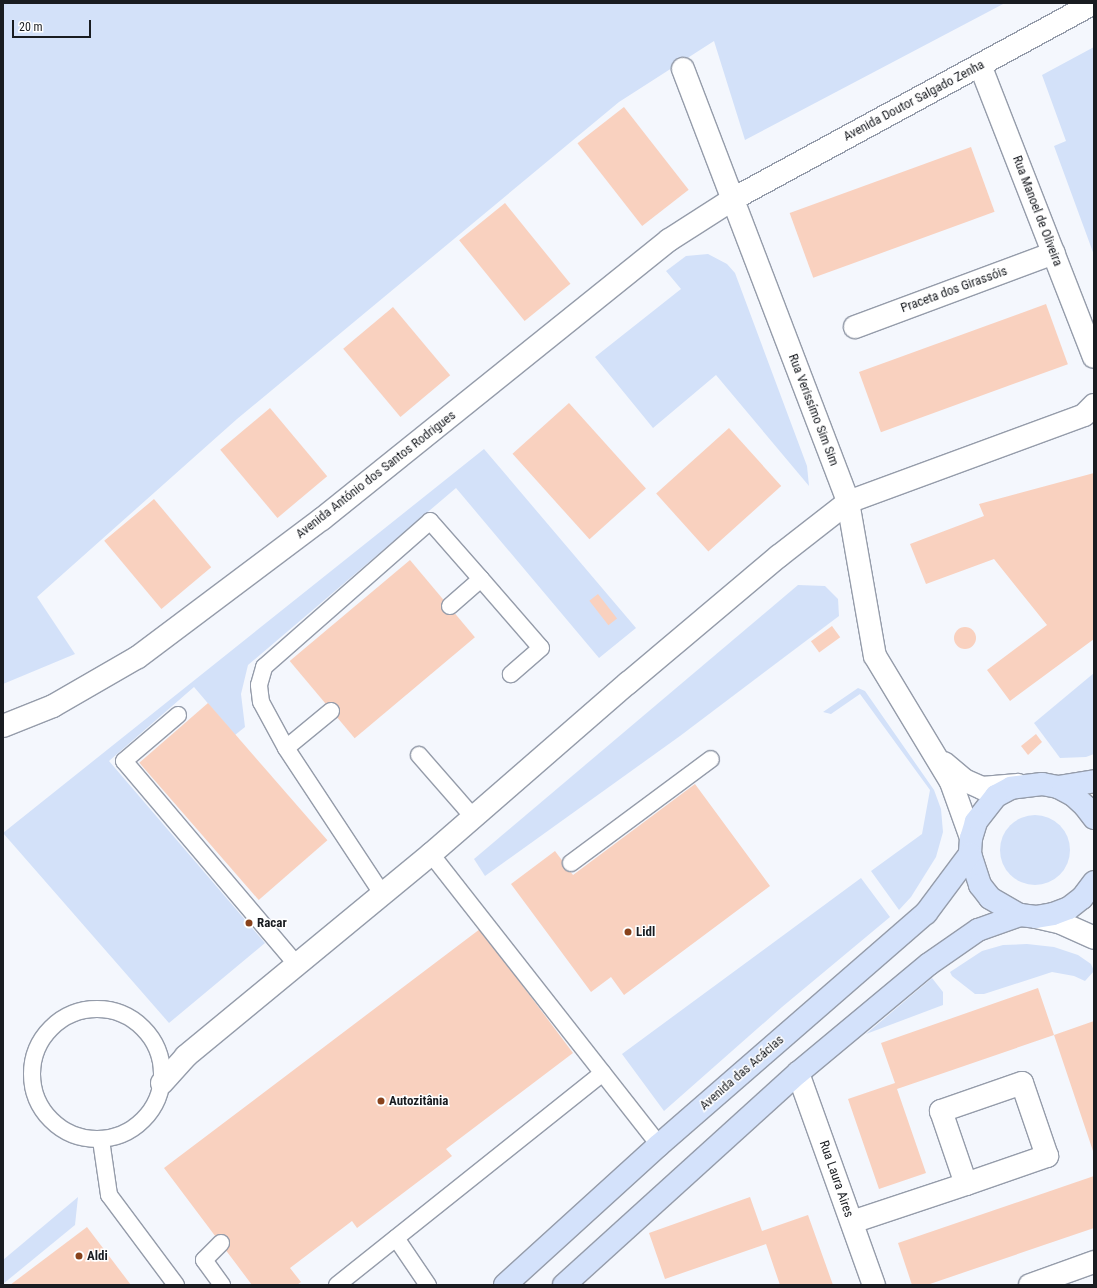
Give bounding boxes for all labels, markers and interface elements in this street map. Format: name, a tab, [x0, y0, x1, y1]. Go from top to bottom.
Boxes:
scale bar	[14, 12, 93, 38]
text: 20 m	[19, 20, 43, 34]
street label: Avenida Doutor Salgado Zenha	[841, 57, 987, 145]
street label: Rua Manoel de Oliveira	[1009, 154, 1065, 268]
street label: Praceta dos Girassóis	[899, 264, 1009, 316]
street label: Rua Verissímo Sim Sim	[784, 352, 842, 468]
street label: Avenida António dos Santos Rodrigues	[293, 408, 459, 542]
place label: Racar	[257, 915, 287, 931]
marker: Racar	[244, 918, 254, 928]
place label: Lidl	[636, 924, 655, 940]
marker: Lidl	[623, 927, 633, 937]
street label: Avenida das Acácias	[697, 1032, 787, 1114]
place label: Autozitânia	[389, 1093, 448, 1109]
marker: Autozitânia	[376, 1096, 386, 1106]
street label: Rua Laura Aires	[816, 1138, 856, 1220]
place label: Aldi	[87, 1248, 108, 1264]
marker: Aldi	[74, 1251, 84, 1261]

